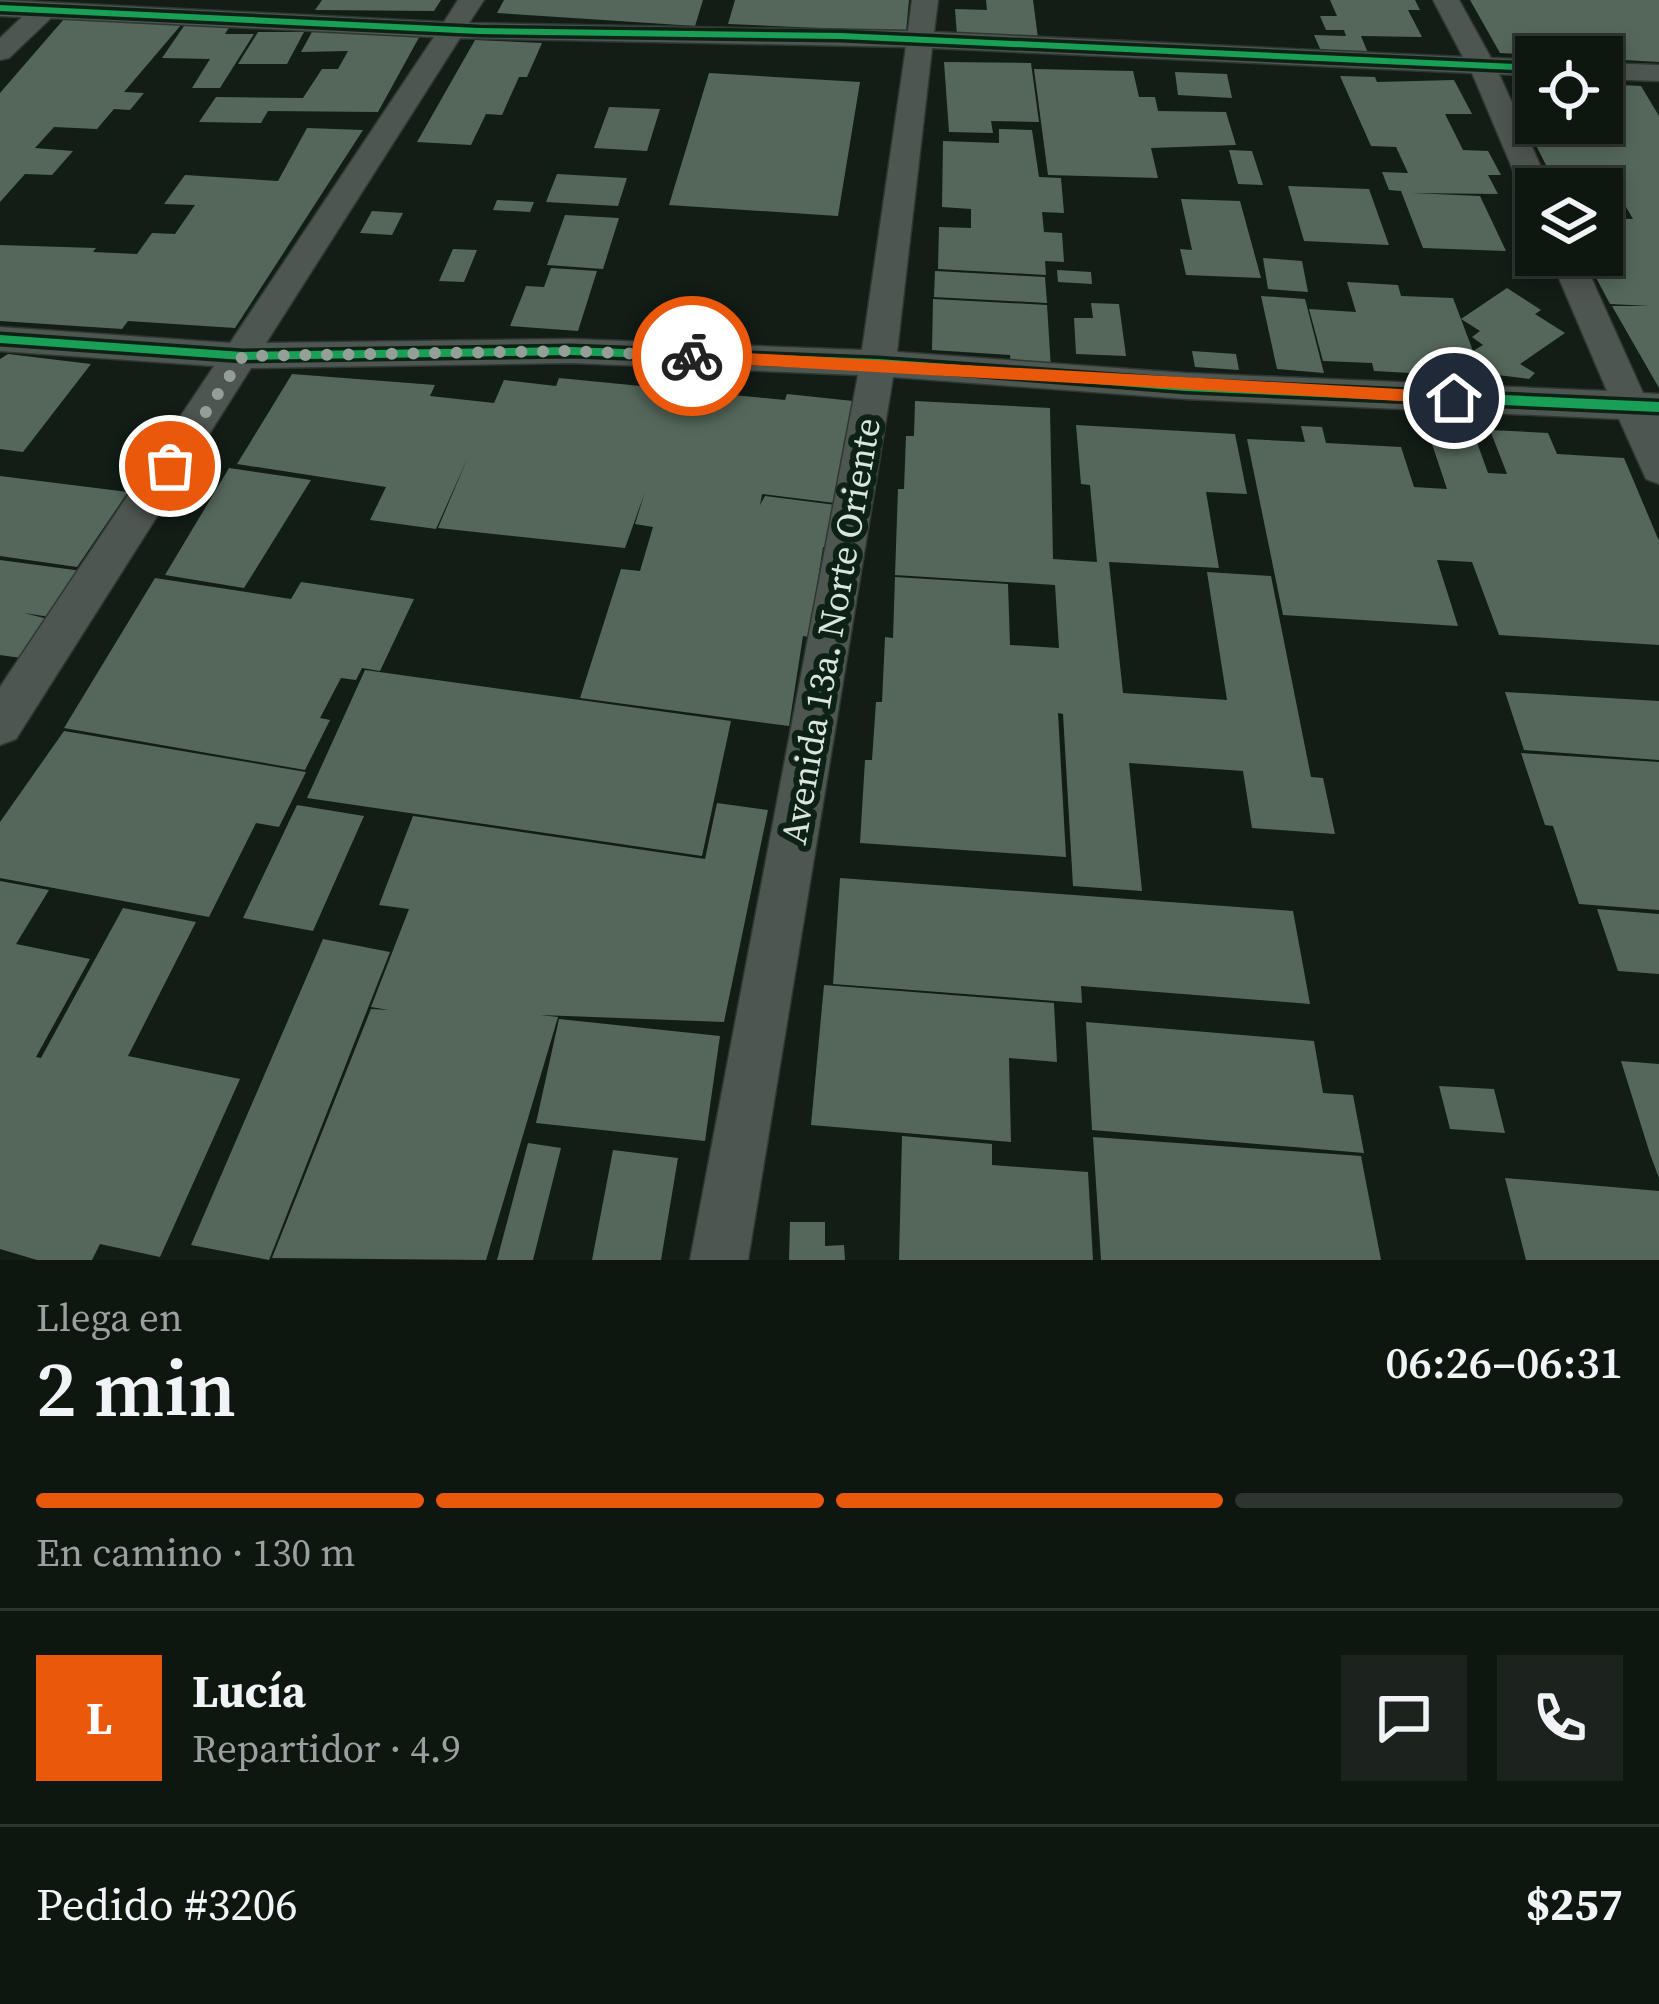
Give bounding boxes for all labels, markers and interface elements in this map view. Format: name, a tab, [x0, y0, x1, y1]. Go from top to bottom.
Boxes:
map controls	[1515, 36, 1623, 276]
button: locate	[1515, 36, 1623, 144]
button: layers	[1515, 168, 1623, 276]
courier	[632, 296, 752, 416]
icon: bike	[659, 323, 725, 389]
pin	[1403, 347, 1505, 449]
icon: home	[1421, 365, 1487, 431]
street label: Avenida 13a. Norte Oriente	[769, 414, 892, 848]
pin	[119, 415, 221, 517]
icon: bag	[137, 433, 203, 499]
text: Llega en	[36, 1291, 183, 1344]
text: 06:26–06:31	[1385, 1331, 1623, 1393]
text: 2 min	[36, 1335, 236, 1442]
text: En camino · 130 m	[36, 1526, 355, 1579]
button: chat	[1341, 1655, 1467, 1781]
button: phone	[1497, 1655, 1623, 1781]
text: Lucía	[192, 1660, 306, 1722]
text: L	[86, 1687, 112, 1749]
text: Repartidor · 4.9	[192, 1722, 461, 1775]
text: Pedido #3206	[36, 1873, 298, 1935]
text: $257	[1525, 1873, 1623, 1935]

